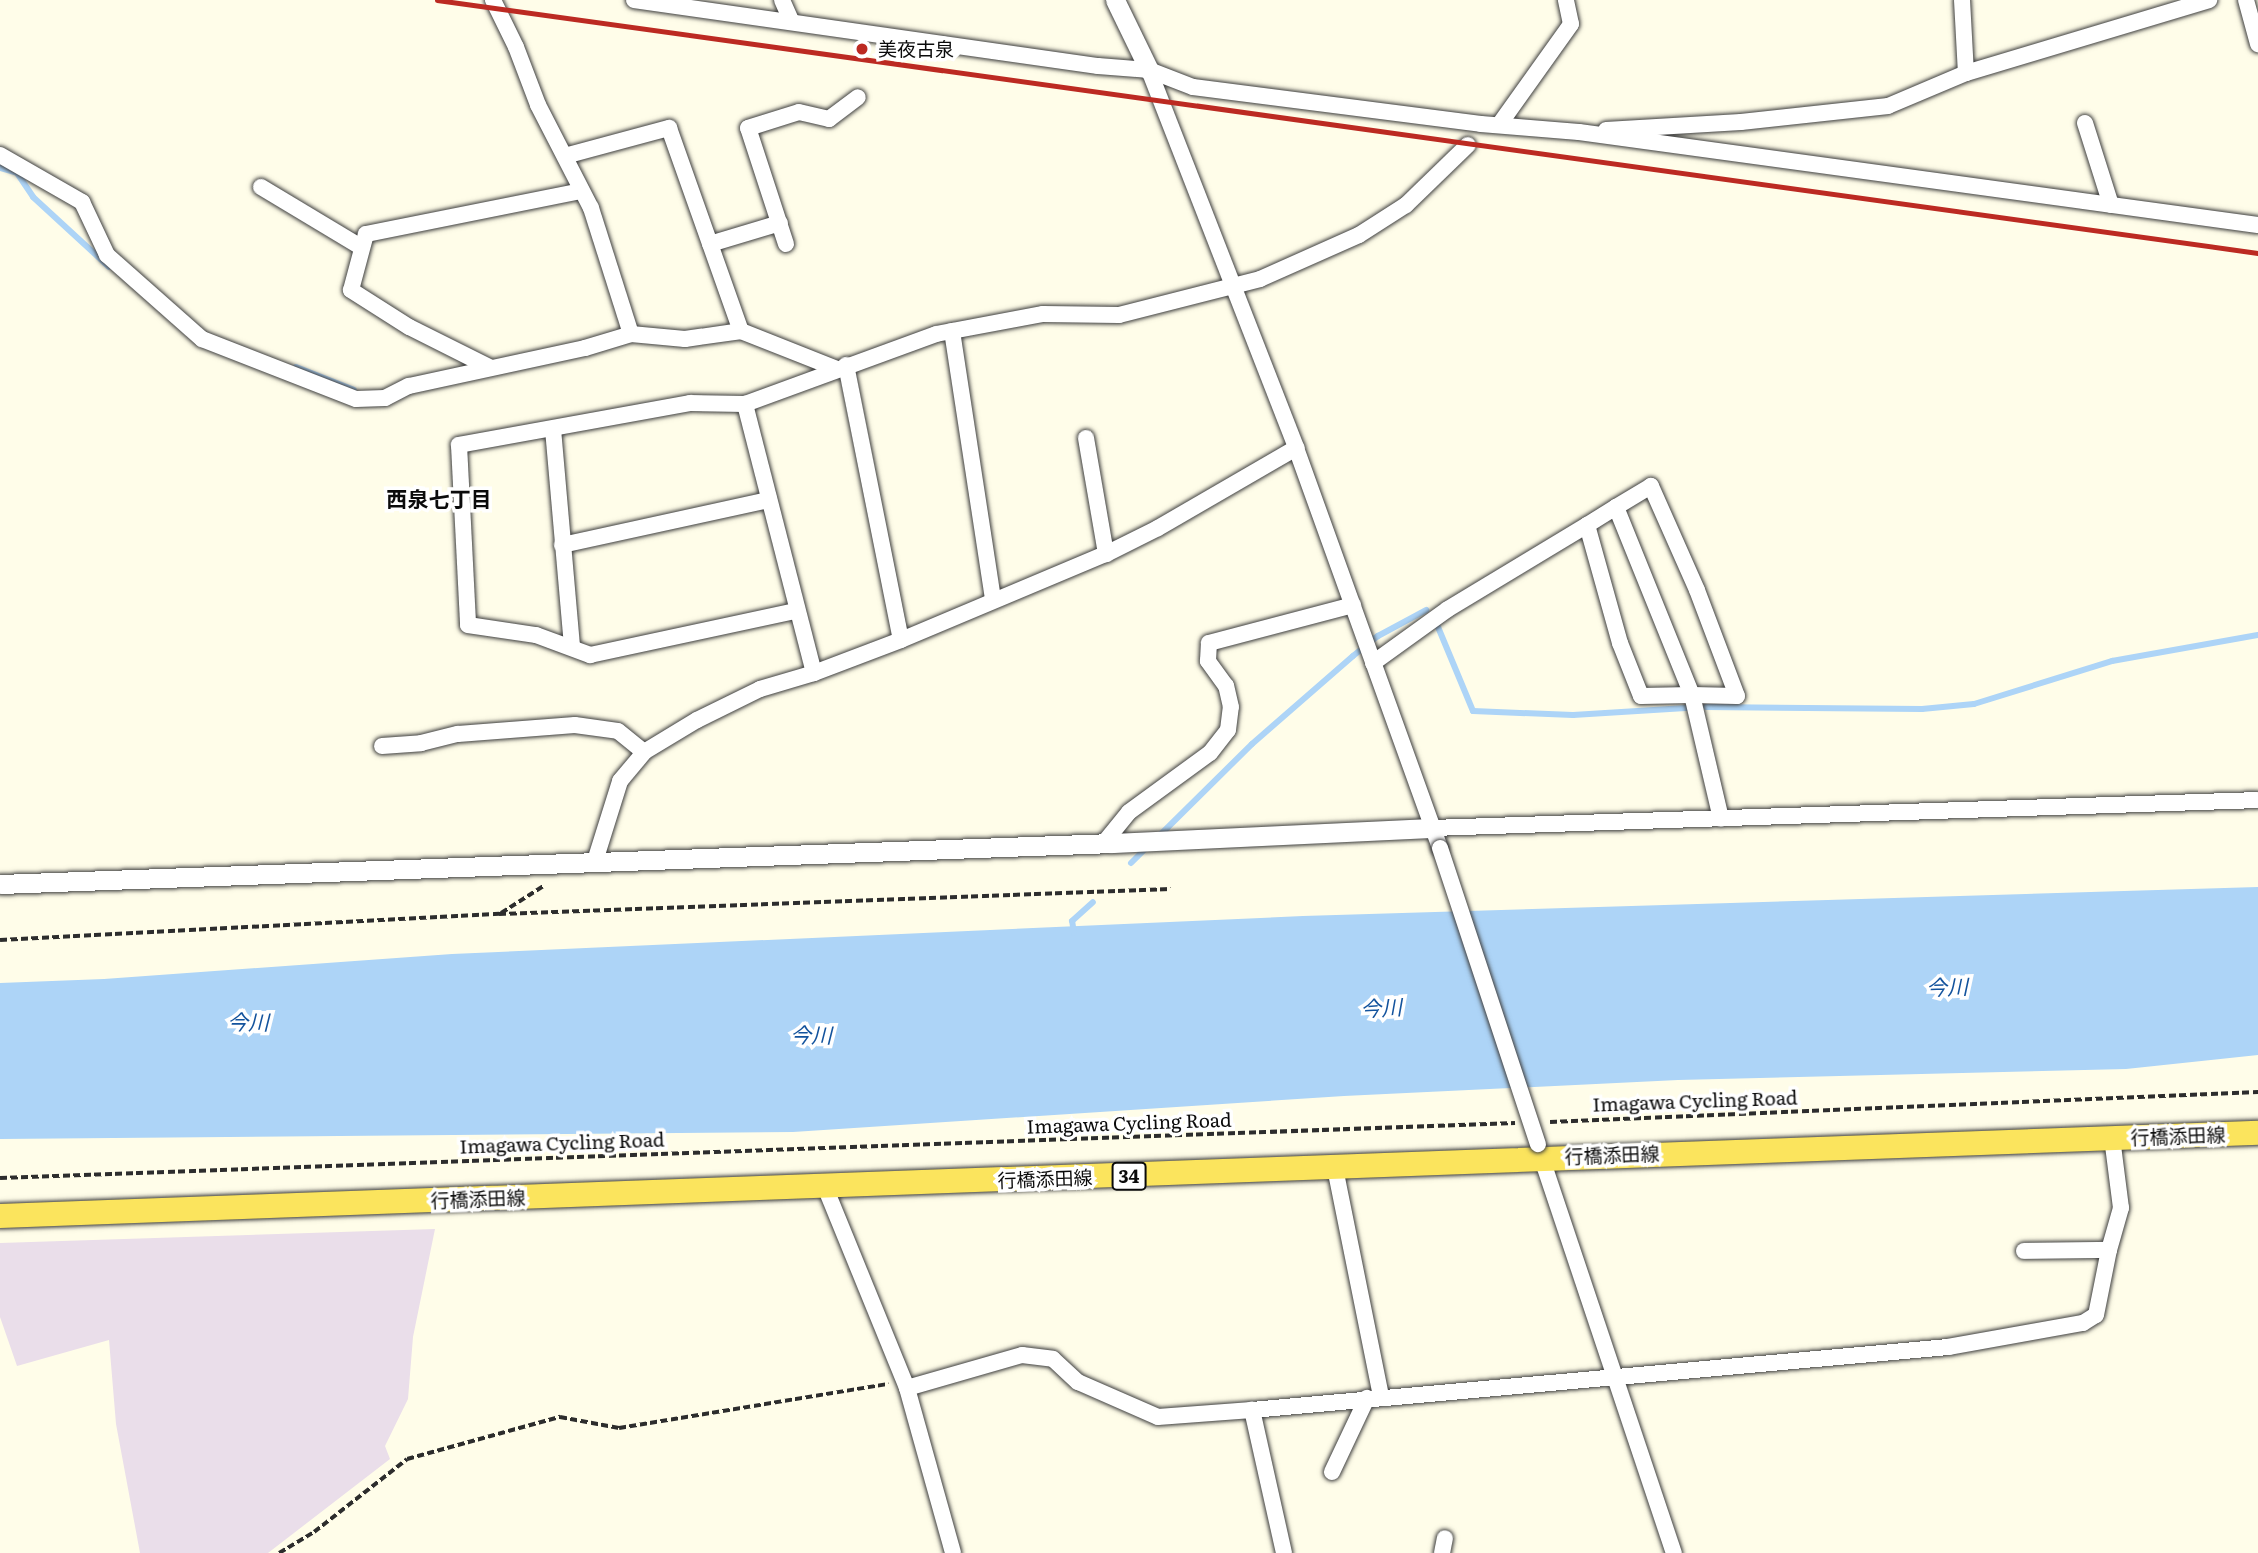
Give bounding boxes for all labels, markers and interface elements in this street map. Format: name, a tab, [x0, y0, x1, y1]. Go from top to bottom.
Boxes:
place label: 美夜古泉	[878, 38, 954, 60]
marker: 美夜古泉	[852, 39, 872, 59]
district label: 西泉七丁目	[387, 485, 491, 511]
water label: 今川	[1926, 973, 1968, 999]
water label: 今川	[1359, 993, 1403, 1021]
water label: 今川	[227, 1008, 269, 1034]
water label: 今川	[790, 1021, 832, 1047]
street label: Imagawa Cycling Road	[1592, 1086, 1798, 1116]
street label: Imagawa Cycling Road	[1026, 1108, 1232, 1138]
street label: 行橋添田線	[2130, 1123, 2226, 1149]
street label: Imagawa Cycling Road	[459, 1128, 665, 1158]
street label: 行橋添田線	[1564, 1142, 1660, 1168]
road number: 34	[1112, 1162, 1146, 1190]
street label: 行橋添田線	[997, 1166, 1093, 1192]
street label: 行橋添田線	[430, 1186, 526, 1212]

